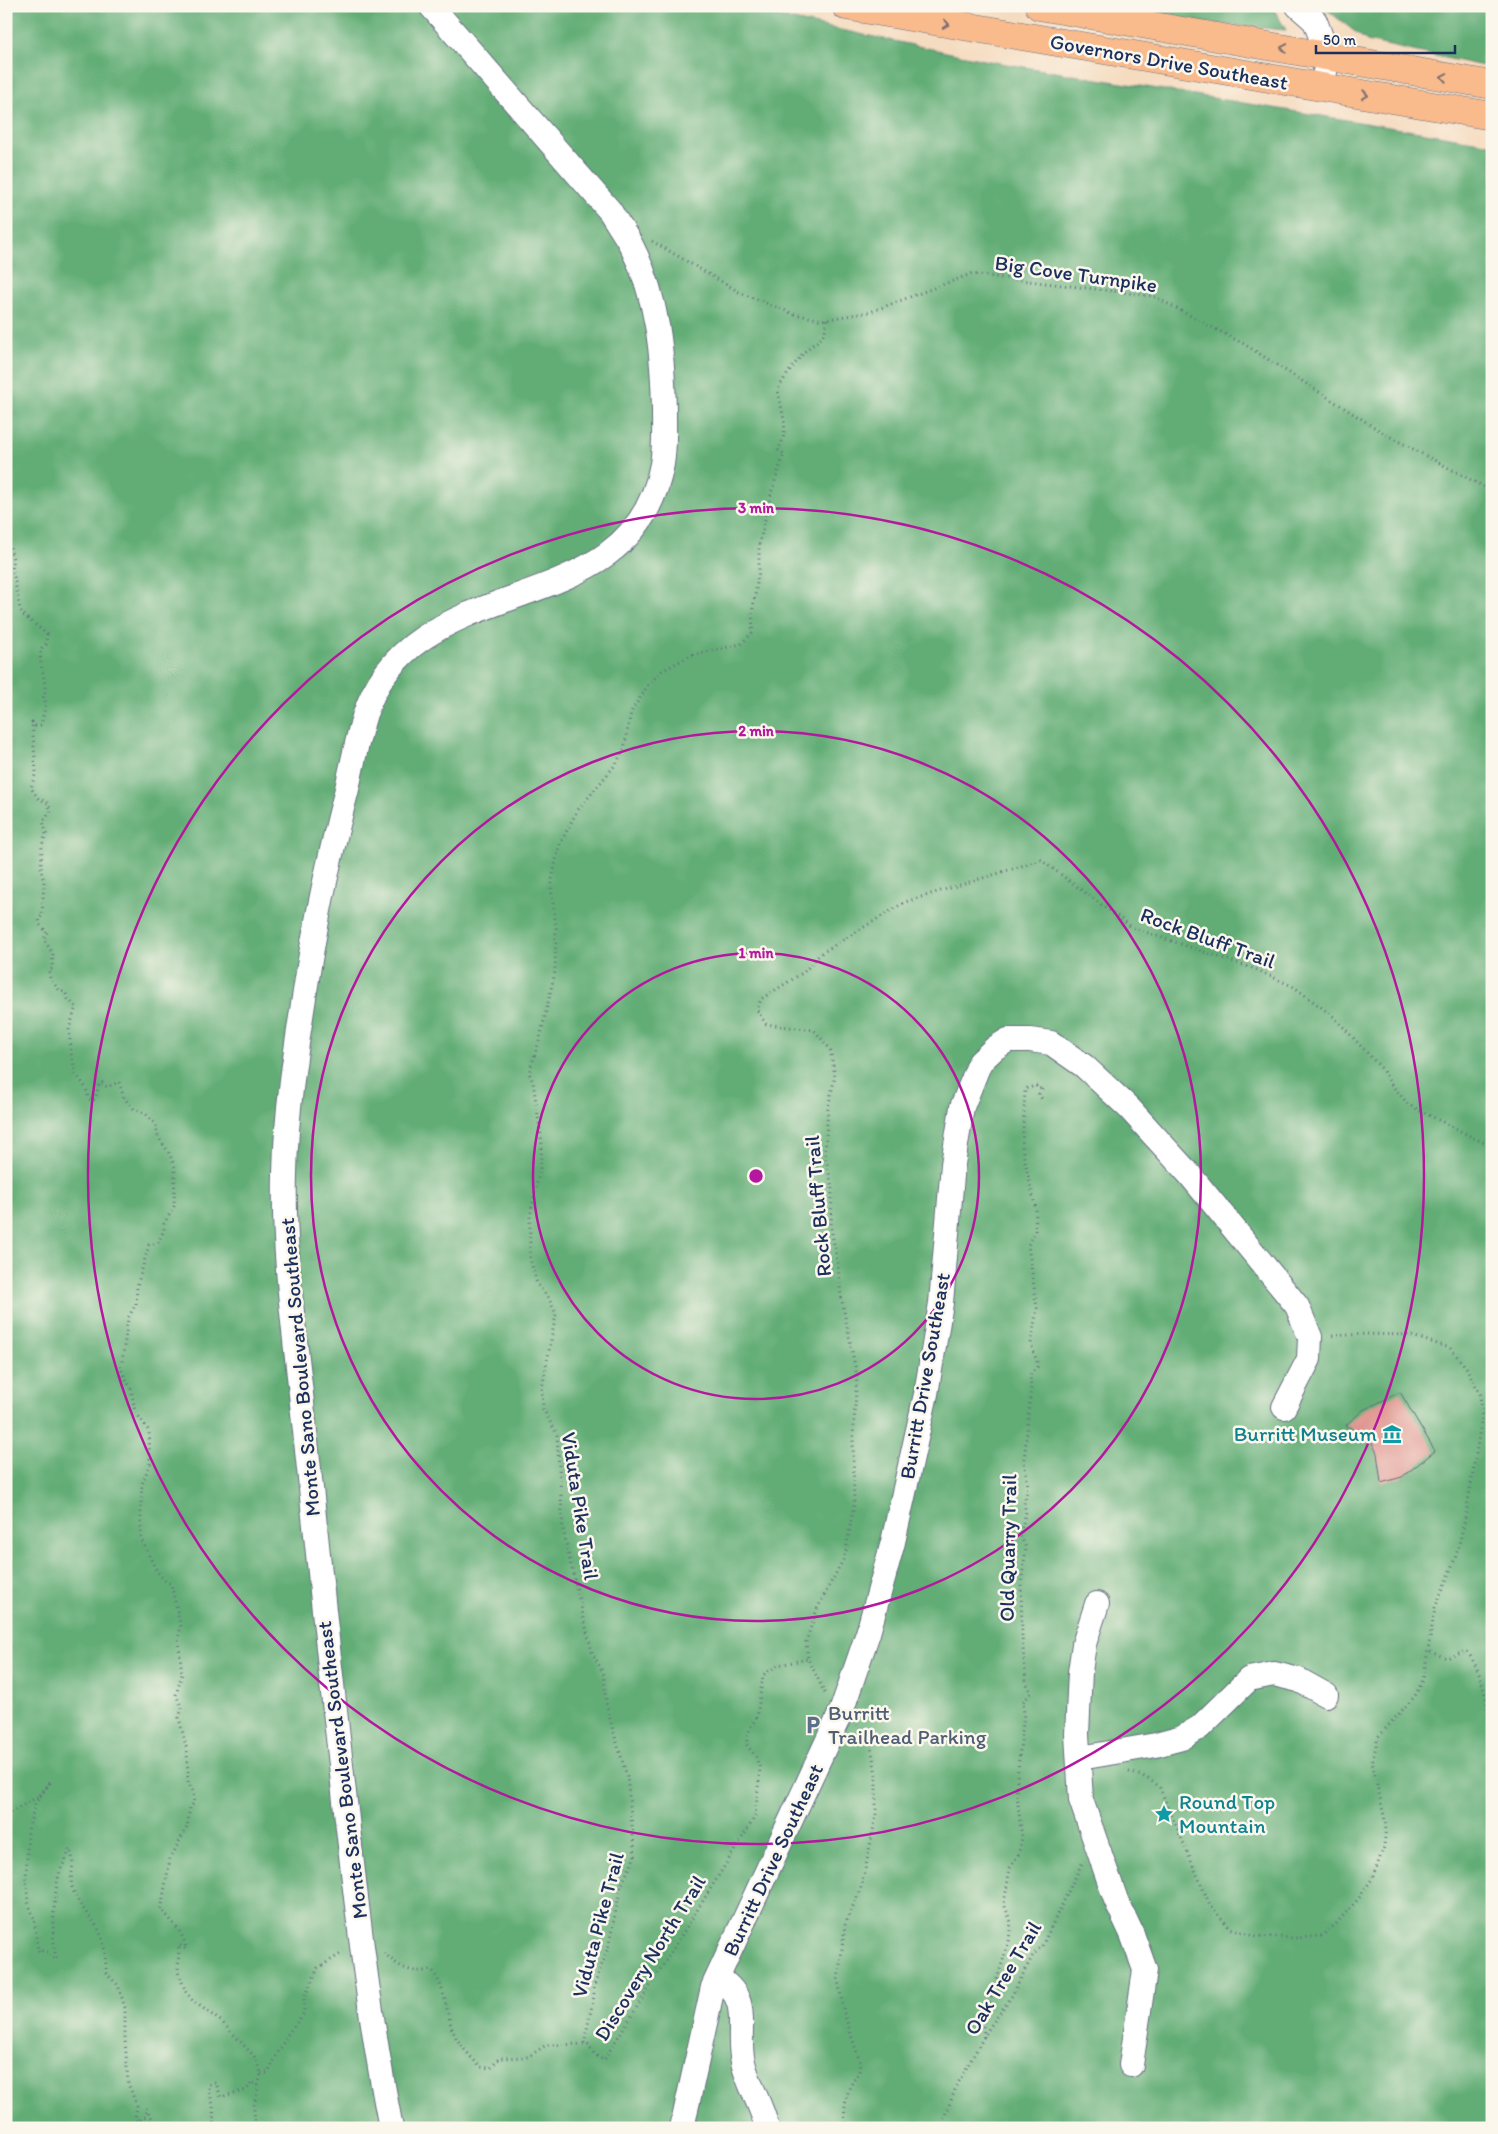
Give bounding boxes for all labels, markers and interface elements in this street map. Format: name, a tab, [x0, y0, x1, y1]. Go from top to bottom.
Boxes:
one-way arrow	[941, 19, 950, 29]
scale bar	[1316, 22, 1454, 54]
street label: Governors Drive Southeast	[1048, 28, 1290, 95]
text: 50 m	[1323, 31, 1356, 49]
one-way arrow	[1279, 44, 1288, 54]
one-way arrow	[1439, 72, 1448, 82]
one-way arrow	[1360, 90, 1369, 100]
street label: Big Cove Turnpike	[993, 250, 1159, 297]
text: 3 min	[738, 499, 775, 517]
text: 2 min	[738, 722, 775, 740]
street label: Rock Bluff Trail	[1137, 902, 1279, 974]
text: 1 min	[739, 944, 774, 962]
street label: Rock Bluff Trail	[799, 1134, 836, 1278]
centre of rings	[747, 1167, 765, 1185]
street label: Monte Sano Boulevard Southeast	[274, 1217, 325, 1517]
street label: Burritt Drive Southeast	[894, 1271, 955, 1481]
place label: Burritt Museum	[1234, 1421, 1377, 1446]
museum icon: Burritt Museum	[1381, 1423, 1403, 1445]
street label: Viduta Pike Trail	[556, 1430, 605, 1582]
street label: Old Quarry Trail	[994, 1474, 1021, 1622]
street label: Monte Sano Boulevard Southeast	[311, 1620, 372, 1920]
place label: Burritt Trailhead Parking	[828, 1700, 987, 1749]
parking icon: Burritt Trailhead Parking	[802, 1714, 824, 1736]
street label: Burritt Drive Southeast	[717, 1760, 828, 1960]
place label: Round Top Mountain	[1179, 1789, 1275, 1838]
place icon: Round Top Mountain	[1153, 1803, 1175, 1825]
street label: Viduta Pike Trail	[566, 1849, 629, 2000]
street label: Discovery North Trail	[588, 1870, 711, 2045]
street label: Oak Tree Trail	[959, 1916, 1046, 2039]

